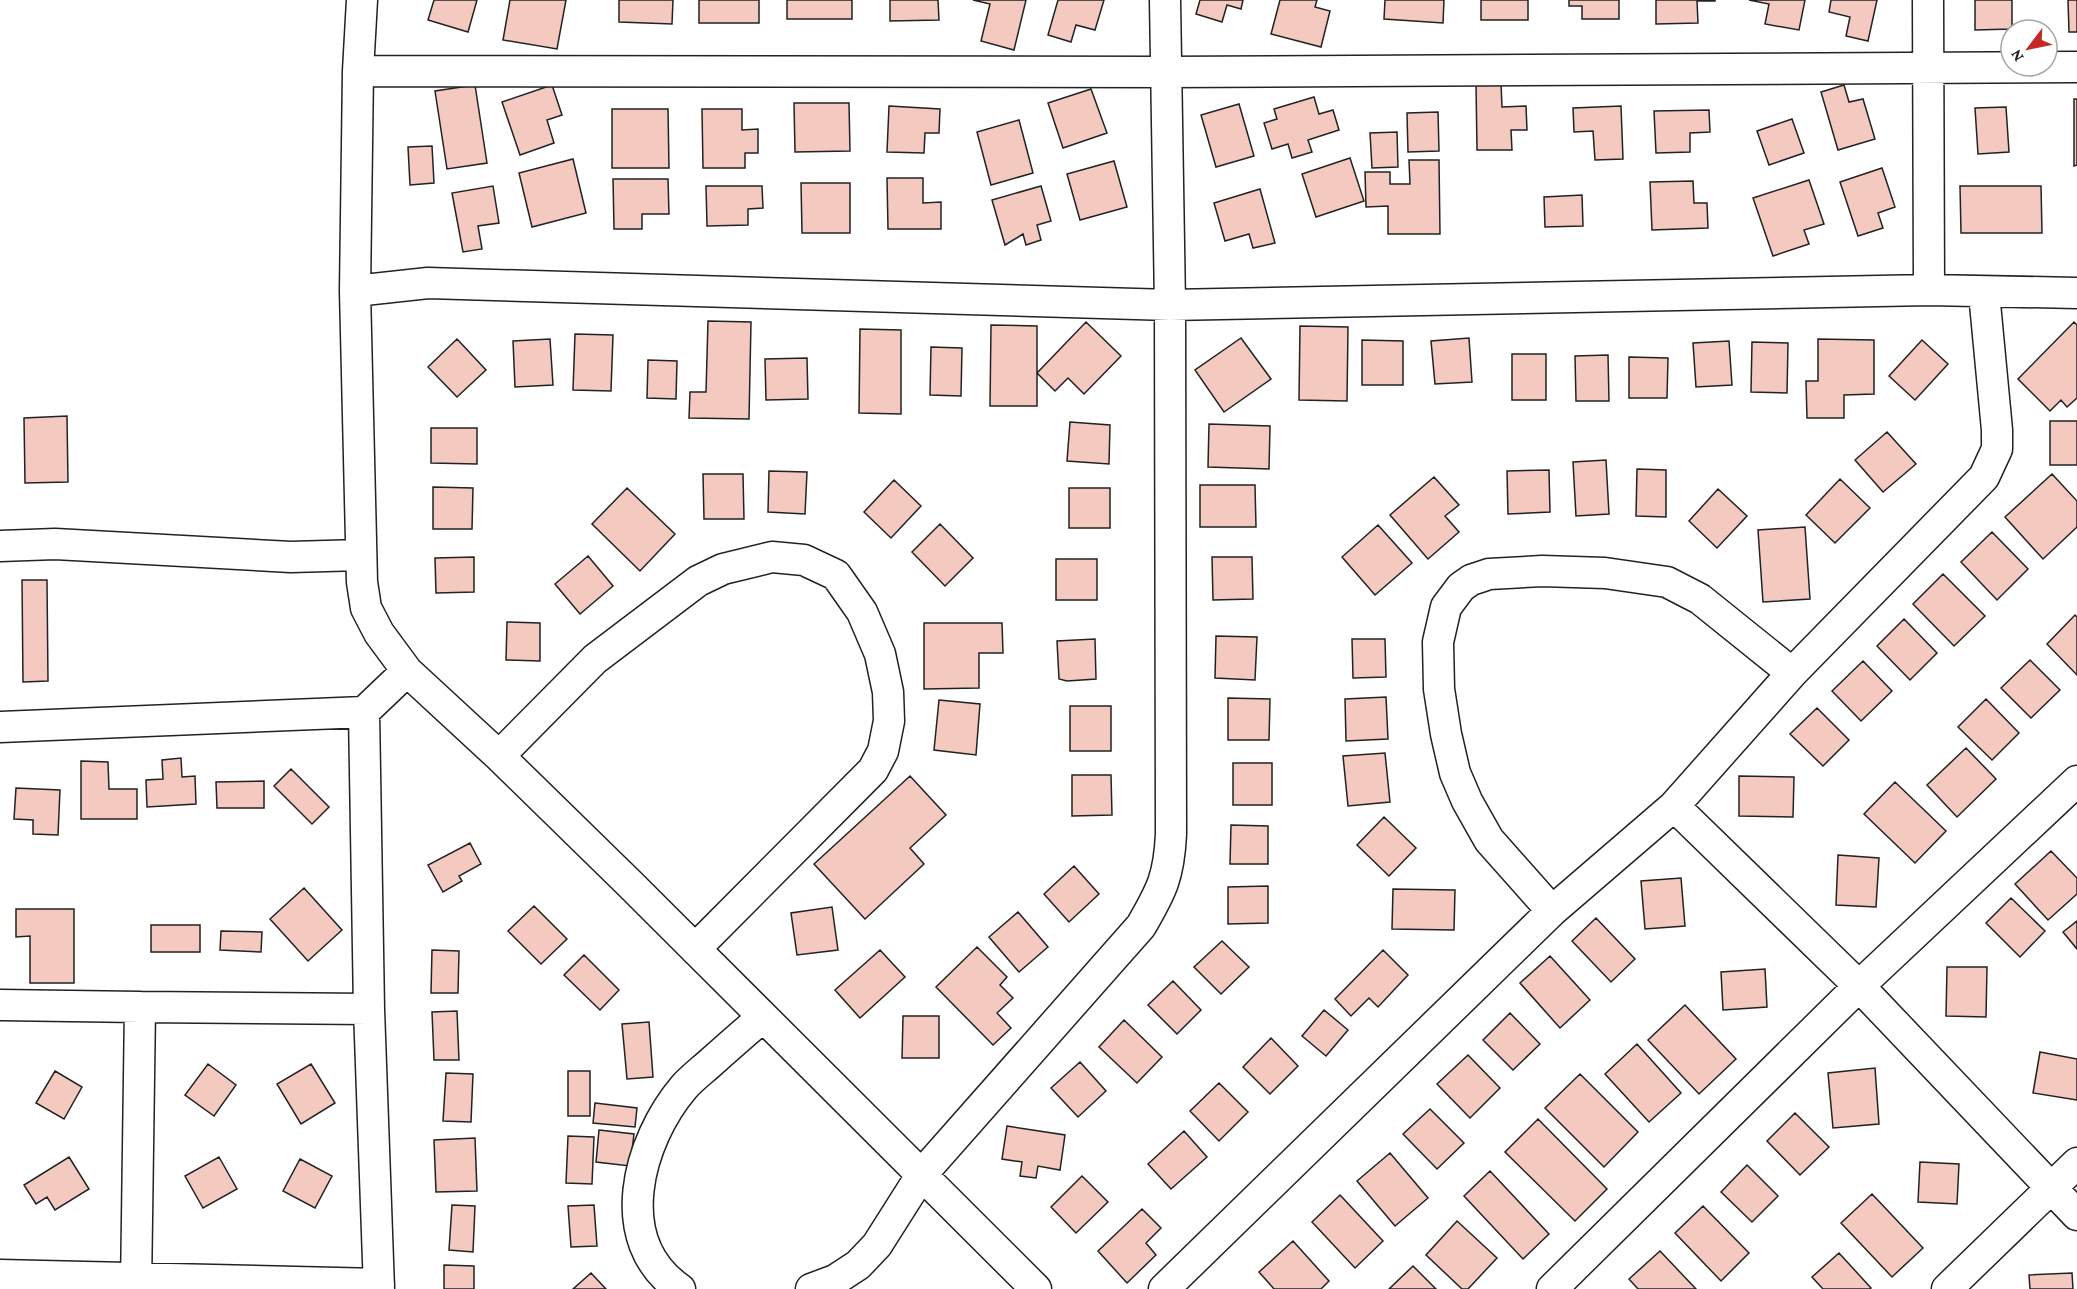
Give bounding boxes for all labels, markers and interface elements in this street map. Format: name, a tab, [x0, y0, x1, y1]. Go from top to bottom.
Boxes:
north arrow	[1999, 18, 2059, 78]
text: N	[2007, 46, 2027, 65]

